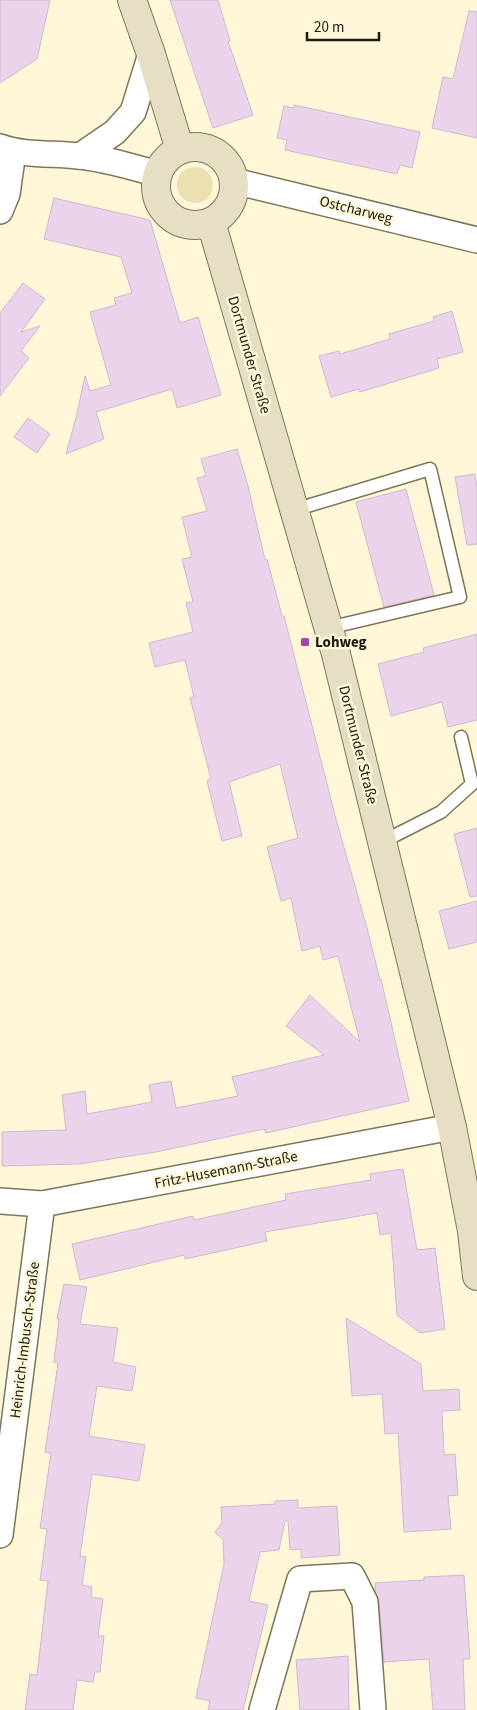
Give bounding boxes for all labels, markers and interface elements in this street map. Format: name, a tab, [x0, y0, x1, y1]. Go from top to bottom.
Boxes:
scale bar	[307, 10, 380, 42]
text: 20 m	[314, 17, 344, 38]
street label: Ostcharweg	[317, 191, 395, 229]
street label: Dortmunder Straße	[222, 294, 276, 416]
place label: Lohweg	[315, 632, 367, 653]
marker: Lohweg	[299, 636, 311, 648]
street label: Dortmunder Straße	[333, 683, 383, 807]
street label: Fritz-Husemann-Straße	[153, 1146, 299, 1194]
street label: Heinrich-Imbusch-Straße	[5, 1261, 45, 1419]

